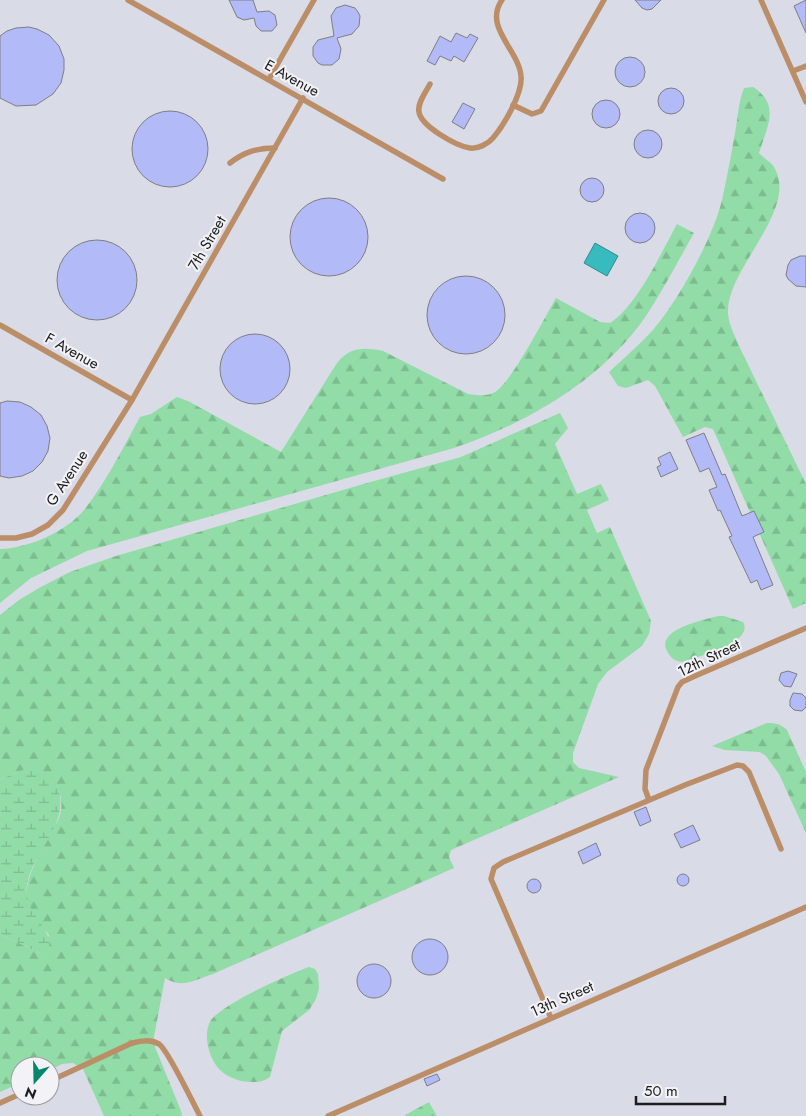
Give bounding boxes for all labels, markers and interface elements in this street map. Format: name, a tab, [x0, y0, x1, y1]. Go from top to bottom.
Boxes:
street label: E Avenue	[261, 54, 324, 102]
street label: 7th Street	[183, 211, 232, 274]
street label: F Avenue	[41, 327, 103, 375]
street label: G Avenue	[41, 445, 93, 510]
street label: 12th Street	[674, 633, 744, 683]
street label: 13th Street	[527, 975, 597, 1023]
north arrow	[10, 1056, 60, 1106]
scale bar	[636, 1074, 725, 1106]
text: 50 m	[644, 1080, 678, 1102]
text: N	[22, 1082, 39, 1105]

